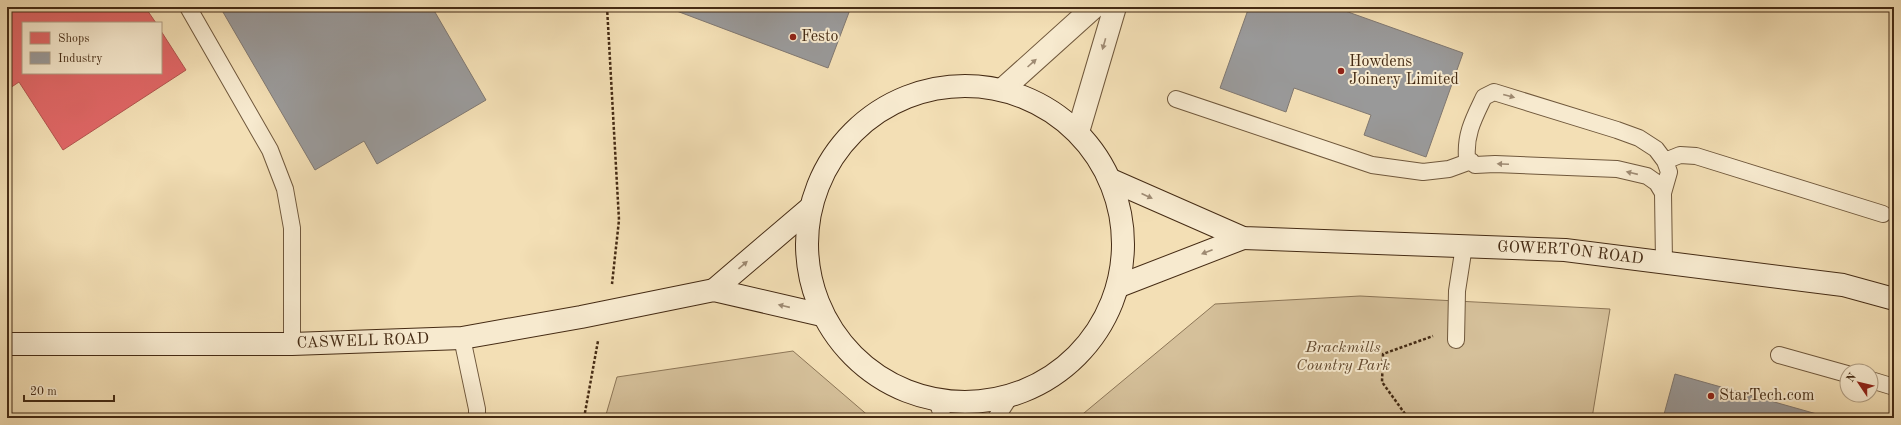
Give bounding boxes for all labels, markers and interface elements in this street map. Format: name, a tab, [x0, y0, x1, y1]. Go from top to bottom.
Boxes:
legend	[22, 22, 162, 74]
place label: Festo	[801, 29, 839, 45]
marker: Festo	[788, 32, 798, 42]
text: Shops	[58, 33, 89, 45]
one-way arrow	[1101, 39, 1107, 51]
text: Industry	[58, 53, 103, 65]
place label: Howdens Joinery Limited	[1349, 54, 1459, 88]
one-way arrow	[1027, 58, 1037, 68]
marker: Howdens Joinery Limited	[1336, 66, 1346, 76]
one-way arrow	[1503, 93, 1515, 99]
one-way arrow	[1497, 161, 1509, 168]
one-way arrow	[1626, 169, 1639, 175]
one-way arrow	[1142, 193, 1153, 199]
street label: GOWERTON ROAD	[1497, 239, 1644, 268]
one-way arrow	[1200, 250, 1212, 256]
one-way arrow	[738, 260, 749, 269]
one-way arrow	[778, 303, 790, 309]
street label: CASWELL ROAD	[296, 331, 429, 352]
park label: Brackmills Country Park	[1296, 340, 1390, 374]
north arrow	[1839, 363, 1879, 403]
text: N	[1845, 371, 1859, 385]
scale bar	[24, 377, 114, 403]
text: 20 m	[30, 386, 57, 398]
place label: StarTech.com	[1719, 388, 1815, 404]
marker: StarTech.com	[1706, 391, 1716, 401]

